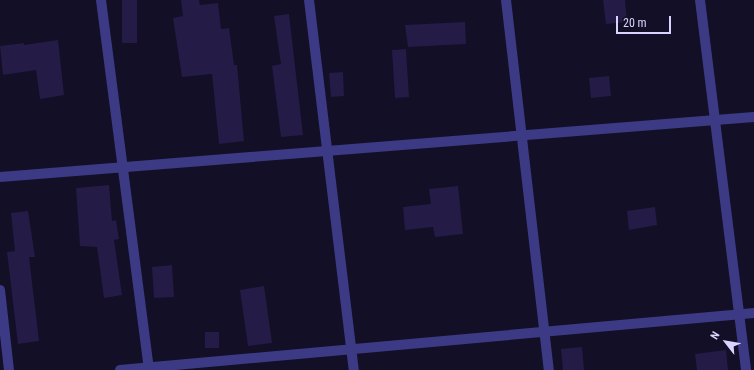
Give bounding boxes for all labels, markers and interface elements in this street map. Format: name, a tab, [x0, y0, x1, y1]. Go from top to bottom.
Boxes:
scale bar	[618, 8, 673, 34]
text: 20 m	[623, 16, 647, 30]
north arrow	[706, 322, 746, 362]
text: N	[708, 329, 723, 342]

